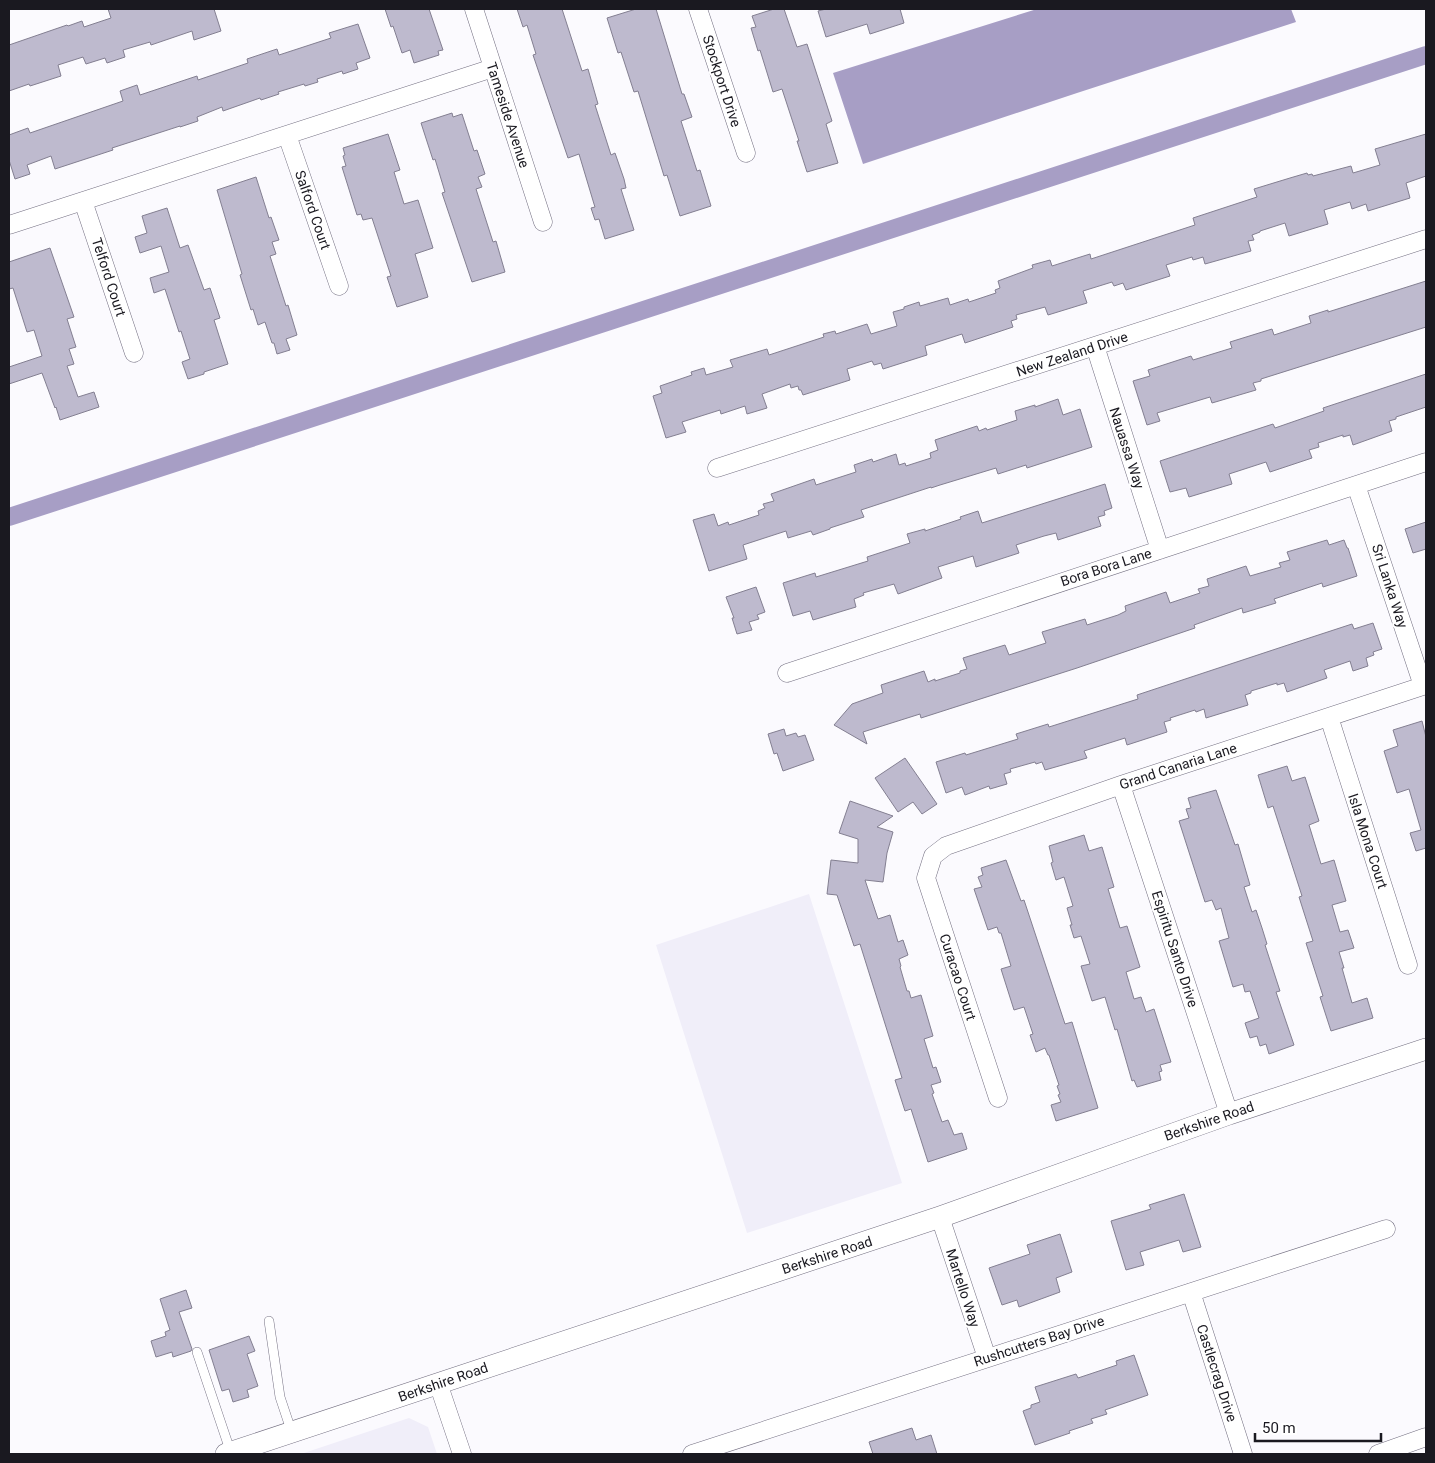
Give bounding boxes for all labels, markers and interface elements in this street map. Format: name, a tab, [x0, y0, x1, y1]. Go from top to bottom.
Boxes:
street label: Stockport Drive	[700, 33, 744, 129]
street label: Tameside Avenue	[483, 60, 533, 170]
street label: Salford Court	[292, 168, 334, 252]
street label: Telford Court	[89, 236, 129, 319]
street label: New Zealand Drive	[1014, 328, 1130, 380]
street label: Nauassa Way	[1106, 405, 1148, 491]
street label: Sri Lanka Way	[1369, 542, 1411, 630]
street label: Bora Bora Lane	[1058, 545, 1154, 589]
street label: Grand Canaria Lane	[1117, 739, 1239, 793]
street label: Isla Mona Court	[1345, 791, 1391, 891]
street label: Espiritu Santo Drive	[1149, 889, 1201, 1009]
street label: Curacao Court	[937, 932, 980, 1023]
street label: Berkshire Road	[1162, 1098, 1256, 1144]
street label: Berkshire Road	[780, 1233, 874, 1277]
street label: Martello Way	[943, 1247, 983, 1330]
street label: Rushcutters Bay Drive	[972, 1312, 1106, 1370]
street label: Castlecrag Drive	[1194, 1322, 1240, 1424]
street label: Berkshire Road	[396, 1359, 490, 1405]
scale bar	[1255, 1410, 1381, 1442]
text: 50 m	[1262, 1419, 1296, 1437]

